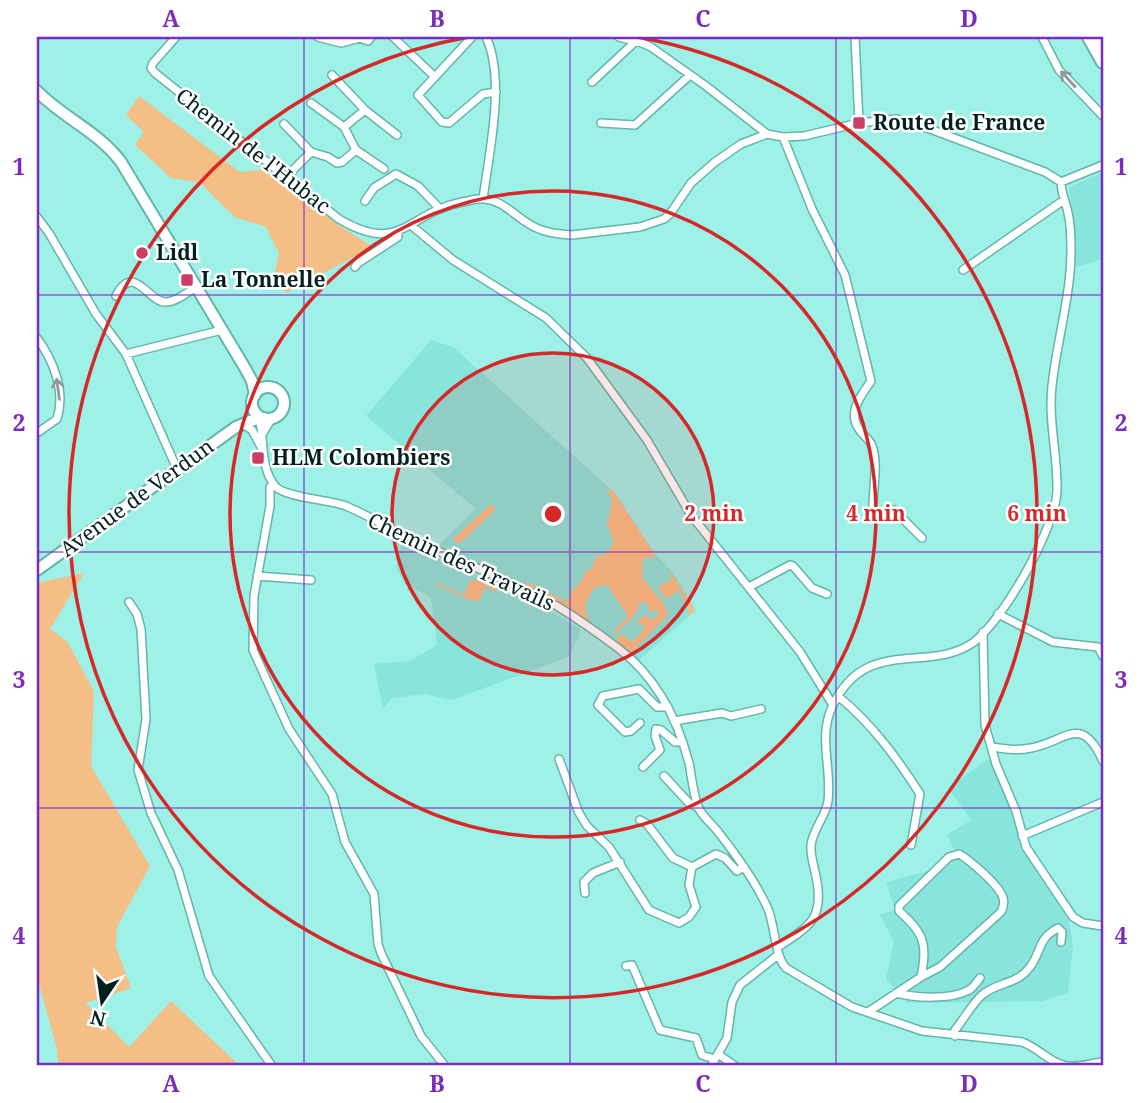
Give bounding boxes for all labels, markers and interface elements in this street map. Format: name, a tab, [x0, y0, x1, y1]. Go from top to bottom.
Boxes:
text: A	[162, 2, 180, 34]
text: B	[429, 2, 445, 34]
text: C	[695, 2, 711, 34]
text: D	[960, 2, 978, 34]
one-way arrow	[1060, 71, 1077, 88]
street label: Chemin de l'Hubac	[171, 81, 337, 219]
place label: Route de France	[873, 108, 1045, 136]
marker: Route de France	[851, 115, 867, 131]
text: 1	[13, 150, 26, 182]
text: 1	[1115, 150, 1128, 182]
place label: Lidl	[156, 238, 199, 266]
marker: Lidl	[134, 245, 150, 261]
place label: La Tonnelle	[201, 265, 325, 293]
marker: La Tonnelle	[179, 272, 195, 288]
one-way arrow	[51, 378, 64, 401]
text: 2	[13, 406, 26, 438]
text: 2	[1115, 406, 1128, 438]
street label: Avenue de Verdun	[54, 432, 219, 563]
place label: HLM Colombiers	[272, 443, 450, 471]
marker: HLM Colombiers	[250, 450, 266, 466]
text: 2 min	[684, 499, 744, 527]
text: 4 min	[846, 499, 906, 527]
text: 6 min	[1007, 499, 1067, 527]
centre of rings	[541, 502, 565, 526]
street label: Chemin des Travails	[364, 506, 559, 617]
text: 3	[13, 663, 26, 695]
text: 3	[1115, 663, 1128, 695]
text: 4	[13, 919, 26, 951]
text: 4	[1115, 919, 1128, 951]
north arrow	[66, 967, 136, 1036]
text: N	[88, 1004, 108, 1033]
text: A	[162, 1067, 180, 1099]
text: B	[429, 1067, 445, 1099]
text: C	[695, 1067, 711, 1099]
text: D	[960, 1067, 978, 1099]

